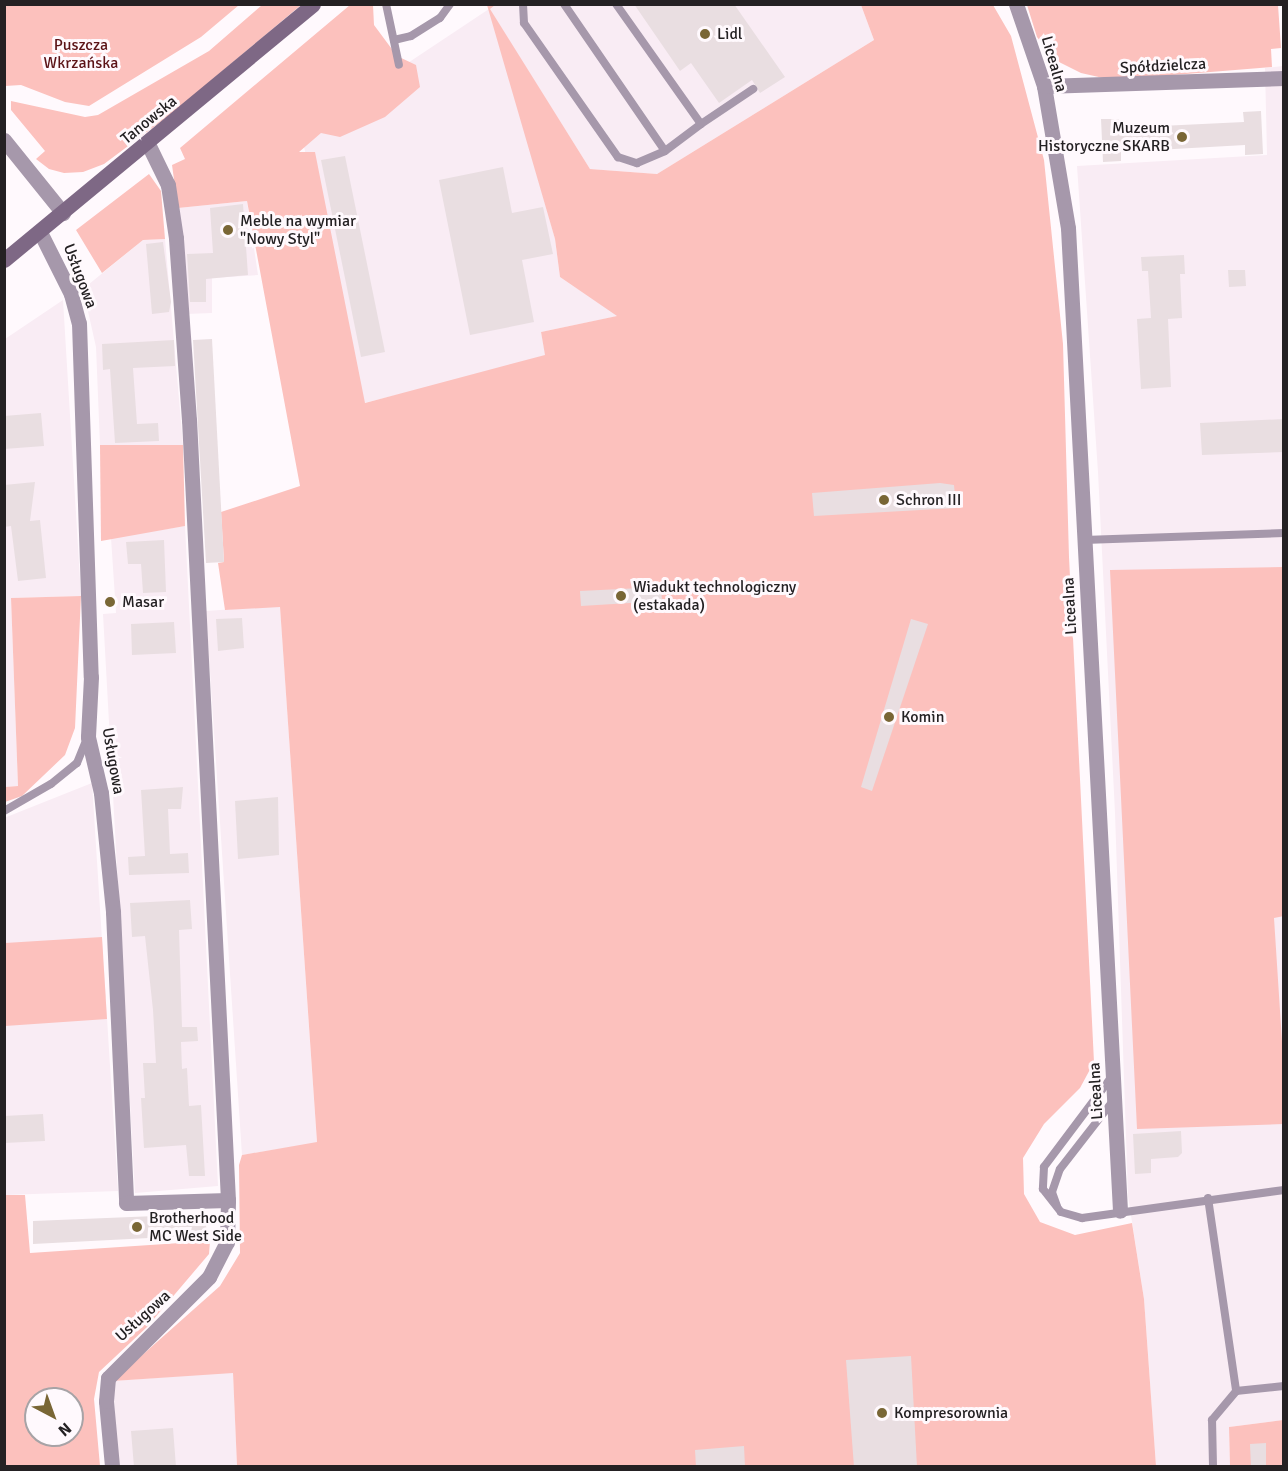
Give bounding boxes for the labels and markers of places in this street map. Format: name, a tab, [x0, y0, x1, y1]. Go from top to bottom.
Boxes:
place label: Lidl	[717, 24, 743, 44]
marker: Lidl	[698, 27, 712, 41]
place label: Muzeum Historyczne SKARB	[1038, 118, 1170, 156]
marker: Muzeum Historyczne SKARB	[1175, 130, 1189, 144]
place label: Meble na wymiar "Nowy Styl"	[240, 211, 356, 249]
marker: Meble na wymiar "Nowy Styl"	[221, 223, 235, 237]
place label: Schron III	[896, 490, 961, 510]
marker: Schron III	[877, 493, 891, 507]
place label: Wiadukt technologiczny (estakada)	[633, 577, 796, 615]
marker: Wiadukt technologiczny (estakada)	[614, 589, 628, 603]
place label: Masar	[122, 592, 164, 612]
marker: Masar	[103, 595, 117, 609]
place label: Komin	[901, 707, 944, 727]
marker: Komin	[882, 710, 896, 724]
place label: Brotherhood MC West Side	[149, 1208, 242, 1246]
marker: Brotherhood MC West Side	[130, 1220, 144, 1234]
place label: Kompresorownia	[894, 1403, 1008, 1423]
marker: Kompresorownia	[875, 1406, 889, 1420]

